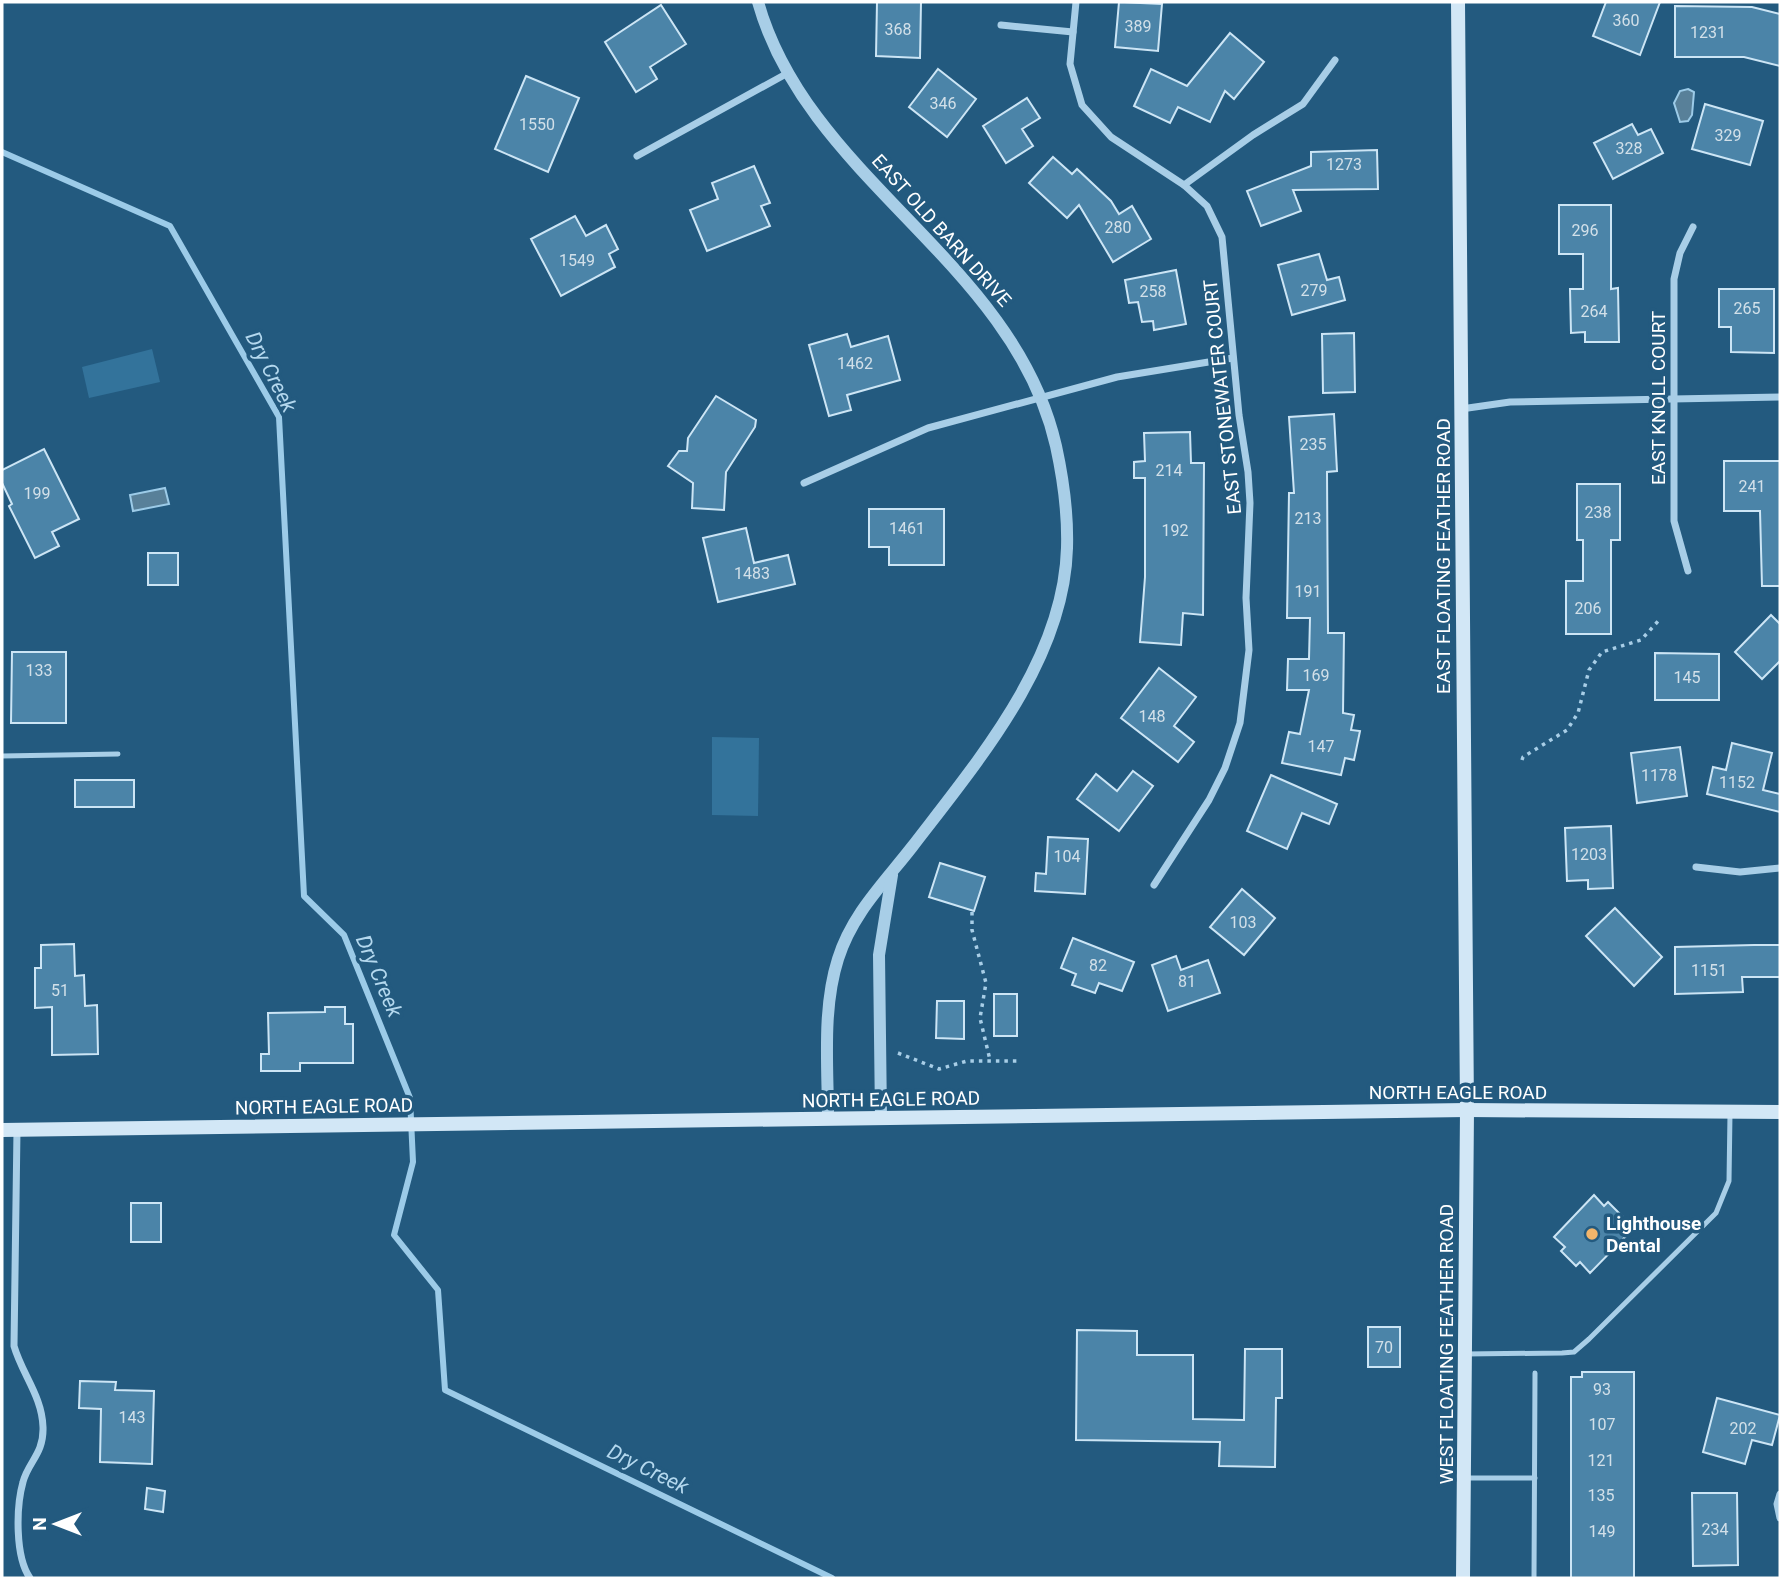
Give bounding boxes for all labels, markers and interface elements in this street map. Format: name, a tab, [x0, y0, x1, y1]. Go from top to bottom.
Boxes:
house number: 360	[1613, 11, 1639, 30]
house number: 389	[1125, 17, 1151, 36]
house number: 368	[885, 20, 911, 39]
house number: 1231	[1690, 23, 1726, 42]
house number: 346	[930, 94, 956, 113]
house number: 1550	[519, 115, 555, 134]
house number: 329	[1715, 126, 1741, 145]
house number: 328	[1616, 139, 1642, 158]
street label: EAST OLD BARN DRIVE	[867, 149, 1016, 311]
house number: 1273	[1326, 155, 1362, 174]
house number: 280	[1105, 218, 1131, 237]
house number: 296	[1572, 221, 1598, 240]
house number: 1549	[559, 251, 595, 270]
street label: EAST STONEWATER COURT	[1199, 278, 1246, 516]
house number: 279	[1301, 281, 1327, 300]
house number: 258	[1140, 282, 1166, 301]
house number: 265	[1734, 299, 1760, 318]
house number: 264	[1581, 302, 1607, 321]
street label: EAST KNOLL COURT	[1647, 311, 1670, 485]
water label: Dry Creek	[241, 328, 302, 417]
house number: 1462	[837, 354, 873, 373]
street label: EAST FLOATING FEATHER ROAD	[1432, 418, 1455, 694]
house number: 235	[1300, 435, 1326, 454]
house number: 214	[1156, 461, 1182, 480]
house number: 241	[1739, 477, 1765, 496]
house number: 199	[24, 484, 50, 503]
house number: 238	[1585, 503, 1611, 522]
house number: 213	[1295, 509, 1321, 528]
house number: 1461	[889, 519, 925, 538]
house number: 192	[1162, 521, 1188, 540]
house number: 1483	[734, 564, 770, 583]
house number: 191	[1295, 582, 1321, 601]
house number: 206	[1575, 599, 1601, 618]
house number: 133	[26, 661, 52, 680]
house number: 169	[1303, 666, 1329, 685]
house number: 145	[1674, 668, 1700, 687]
house number: 148	[1139, 707, 1165, 726]
house number: 147	[1308, 737, 1334, 756]
house number: 1178	[1641, 766, 1677, 785]
house number: 1152	[1719, 773, 1755, 792]
house number: 1203	[1571, 845, 1607, 864]
house number: 104	[1054, 847, 1080, 866]
house number: 103	[1230, 913, 1256, 932]
water label: Dry Creek	[351, 931, 407, 1021]
house number: 82	[1089, 956, 1107, 975]
house number: 1151	[1691, 961, 1727, 980]
house number: 81	[1178, 972, 1196, 991]
house number: 51	[51, 981, 69, 1000]
street label: NORTH EAGLE ROAD	[1369, 1081, 1547, 1104]
street label: NORTH EAGLE ROAD	[802, 1086, 980, 1113]
street label: NORTH EAGLE ROAD	[235, 1093, 413, 1120]
street label: WEST FLOATING FEATHER ROAD	[1435, 1204, 1458, 1484]
place label: Lighthouse Dental	[1606, 1212, 1701, 1257]
marker: Lighthouse Dental	[1584, 1226, 1600, 1242]
house number: 70	[1375, 1338, 1393, 1357]
house number: 93	[1593, 1380, 1611, 1399]
house number: 143	[119, 1408, 145, 1427]
house number: 107	[1589, 1415, 1615, 1434]
house number: 202	[1730, 1419, 1756, 1438]
water label: Dry Creek	[604, 1439, 693, 1499]
house number: 121	[1588, 1451, 1614, 1470]
house number: 135	[1588, 1486, 1614, 1505]
north arrow	[21, 1489, 91, 1559]
text: N	[28, 1517, 51, 1531]
house number: 234	[1702, 1520, 1728, 1539]
house number: 149	[1589, 1522, 1615, 1541]

